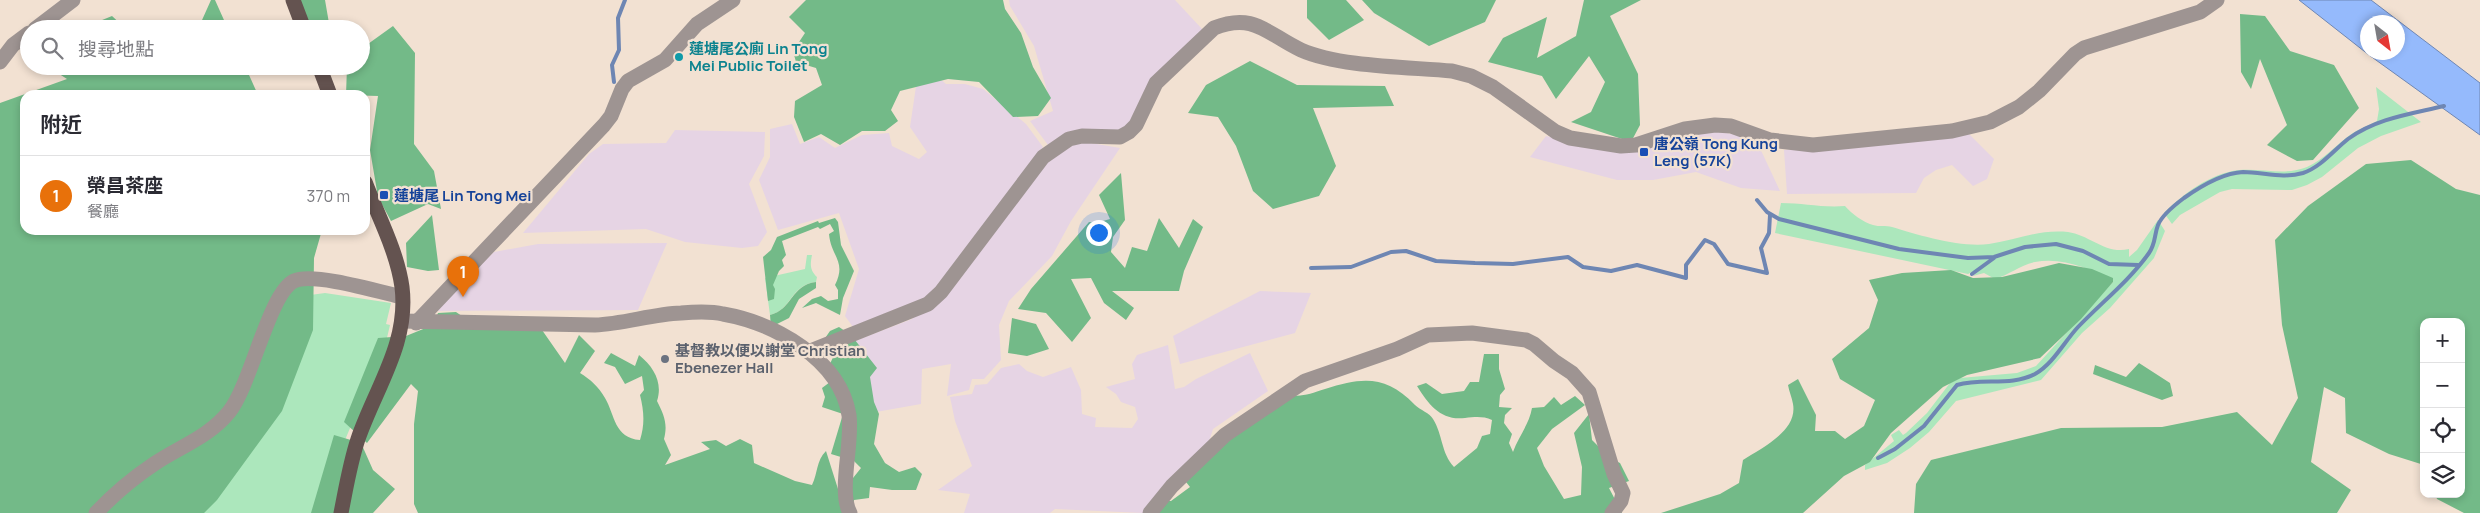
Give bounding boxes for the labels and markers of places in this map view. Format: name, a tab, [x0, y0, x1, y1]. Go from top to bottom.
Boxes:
place label: 蓮塘尾公廁 Lin Tong Mei Public Toilet	[689, 38, 827, 76]
marker: 蓮塘尾公廁 Lin Tong Mei Public Toilet	[673, 51, 685, 63]
place label: 唐公嶺 Tong Kung Leng (57K)	[1654, 133, 1778, 171]
marker: 唐公嶺 Tong Kung Leng (57K)	[1638, 146, 1650, 158]
place label: 蓮塘尾 Lin Tong Mei	[394, 185, 531, 206]
marker: 蓮塘尾 Lin Tong Mei	[378, 189, 390, 201]
pin: 1	[447, 256, 479, 297]
place label: 基督教以便以謝堂 Christian Ebenezer Hall	[675, 340, 866, 378]
marker: 基督教以便以謝堂 Christian Ebenezer Hall	[659, 353, 671, 365]

